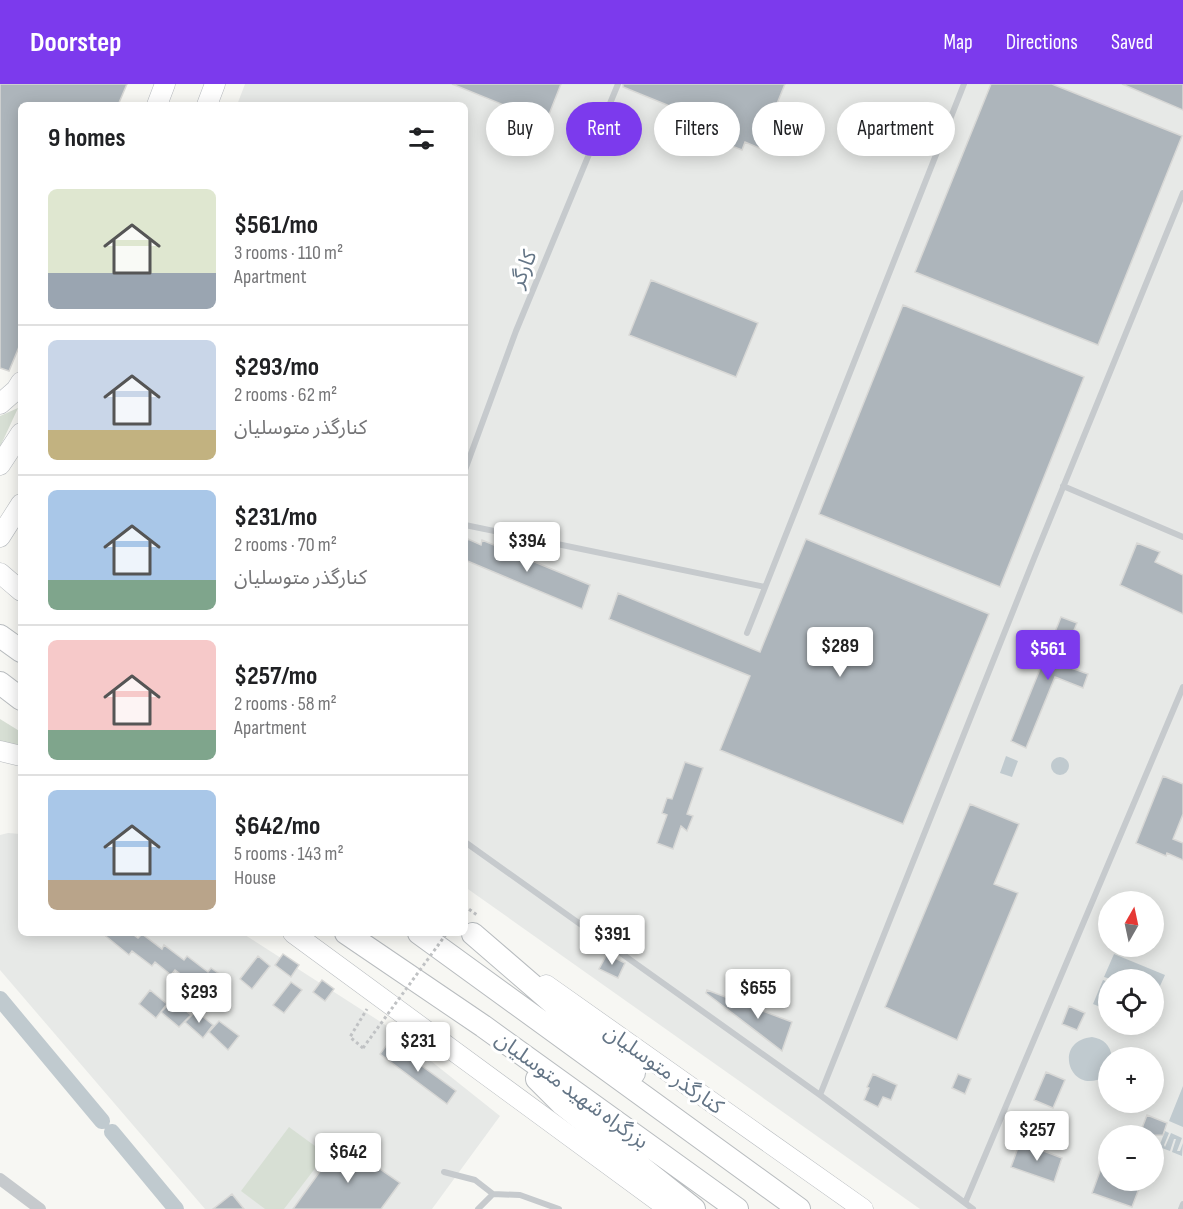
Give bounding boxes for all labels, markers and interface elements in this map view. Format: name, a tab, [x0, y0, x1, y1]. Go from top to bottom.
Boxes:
text: Doorstep	[30, 26, 121, 59]
text: Map	[943, 30, 973, 55]
text: Directions	[1006, 30, 1078, 55]
text: Saved	[1111, 30, 1153, 55]
chip: Buy	[486, 102, 554, 156]
chip: Rent	[566, 102, 642, 156]
chip: Filters	[654, 102, 740, 156]
chip: New	[752, 102, 825, 156]
chip: Apartment	[837, 102, 955, 156]
icon: filters	[405, 122, 438, 155]
text: 9 homes	[48, 123, 126, 154]
text: $561/mo	[234, 210, 318, 241]
icon: home	[96, 213, 168, 285]
text: 3 rooms · 110 m²	[234, 241, 343, 265]
street label: کارگر	[504, 246, 543, 293]
text: Apartment	[234, 265, 307, 289]
text: $293/mo	[234, 352, 319, 383]
icon: home	[96, 364, 168, 436]
text: 2 rooms · 62 m²	[234, 383, 337, 407]
text: کنارگذر متوسلیان	[234, 416, 367, 440]
text: $231/mo	[234, 502, 317, 533]
icon: home	[96, 514, 168, 586]
pin: $394	[491, 522, 563, 573]
text: $394	[508, 529, 546, 553]
text: 2 rooms · 70 m²	[234, 533, 337, 557]
text: کنارگذر متوسلیان	[234, 566, 367, 590]
pin: $289	[804, 627, 876, 678]
pin: $561	[1012, 630, 1084, 681]
text: $289	[821, 634, 859, 658]
text: $561	[1030, 637, 1066, 661]
text: $257/mo	[234, 661, 317, 692]
icon: home	[96, 664, 168, 736]
text: 2 rooms · 58 m²	[234, 692, 337, 716]
text: Apartment	[234, 716, 307, 740]
text: $642/mo	[234, 811, 320, 842]
icon: home	[96, 814, 168, 886]
text: 5 rooms · 143 m²	[234, 842, 344, 866]
text: House	[234, 866, 276, 890]
north arrow	[1098, 891, 1164, 957]
map controls	[1098, 891, 1164, 1191]
pin: $391	[576, 915, 648, 966]
text: $391	[594, 922, 630, 946]
pin: $655	[722, 969, 794, 1020]
button: locate	[1098, 969, 1164, 1035]
pin: $293	[163, 973, 235, 1024]
text: $655	[739, 976, 777, 1000]
text: $293	[180, 980, 218, 1004]
street label: کنارگذر متوسلیان	[599, 1019, 728, 1120]
pin: $231	[382, 1022, 454, 1073]
street label: بزرگراه شهید متوسلیان	[490, 1026, 653, 1154]
text: $231	[400, 1029, 436, 1053]
button: +	[1098, 1047, 1164, 1113]
pin: $257	[1001, 1111, 1073, 1162]
text: $257	[1019, 1118, 1055, 1142]
button: −	[1098, 1125, 1164, 1191]
pin: $642	[312, 1133, 384, 1184]
text: $642	[329, 1140, 367, 1164]

